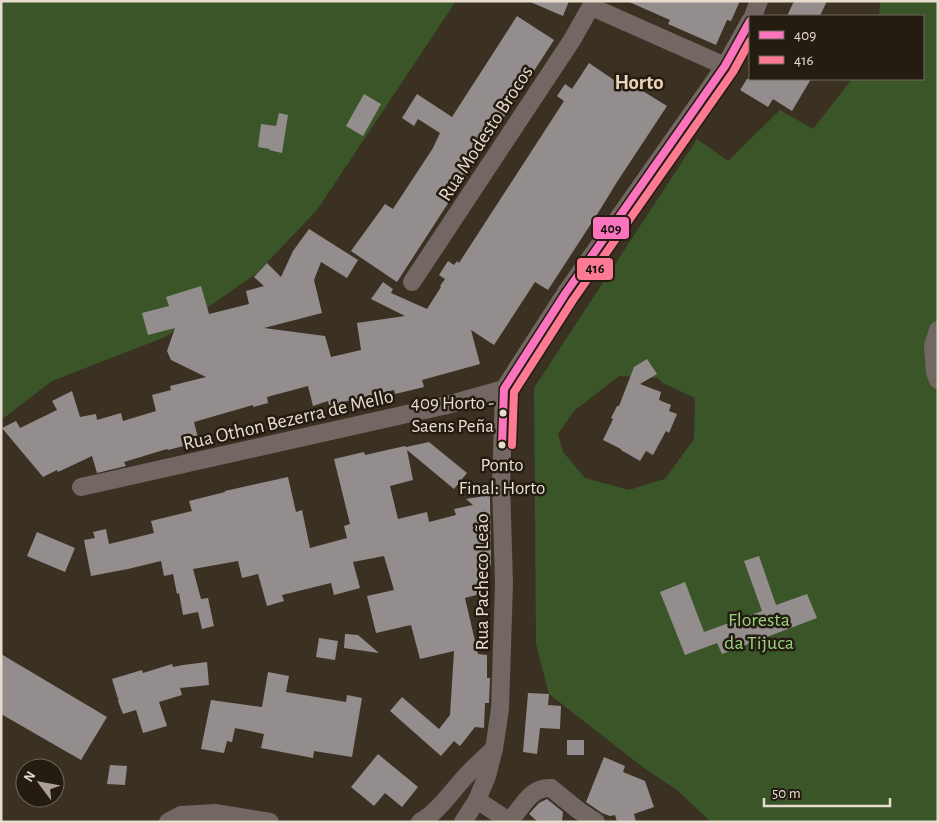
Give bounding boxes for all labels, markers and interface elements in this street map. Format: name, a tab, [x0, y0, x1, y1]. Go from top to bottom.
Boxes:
legend	[749, 15, 924, 80]
text: 409	[794, 28, 816, 43]
text: 416	[794, 53, 813, 68]
street label: Rua Modesto Brocos	[435, 62, 537, 205]
district label: Horto	[614, 72, 664, 93]
line badge: 409	[592, 216, 630, 240]
text: 409	[600, 222, 622, 236]
line badge: 416	[576, 257, 614, 281]
text: 416	[586, 262, 605, 276]
street label: Rua Othon Bezerra de Mello	[181, 386, 395, 454]
place label: 409 Horto - Saens Peña	[411, 394, 494, 436]
marker: 409 Horto - Saens Peña	[498, 408, 508, 418]
marker: Ponto Final: Horto	[497, 440, 507, 450]
place label: Ponto Final: Horto	[459, 456, 545, 498]
street label: Rua Pacheco Leão	[472, 514, 492, 650]
park label: Floresta da Tijuca	[724, 610, 794, 653]
north arrow	[15, 758, 65, 808]
text: N	[21, 769, 38, 784]
scale bar	[764, 776, 890, 808]
text: 50 m	[772, 786, 801, 801]

